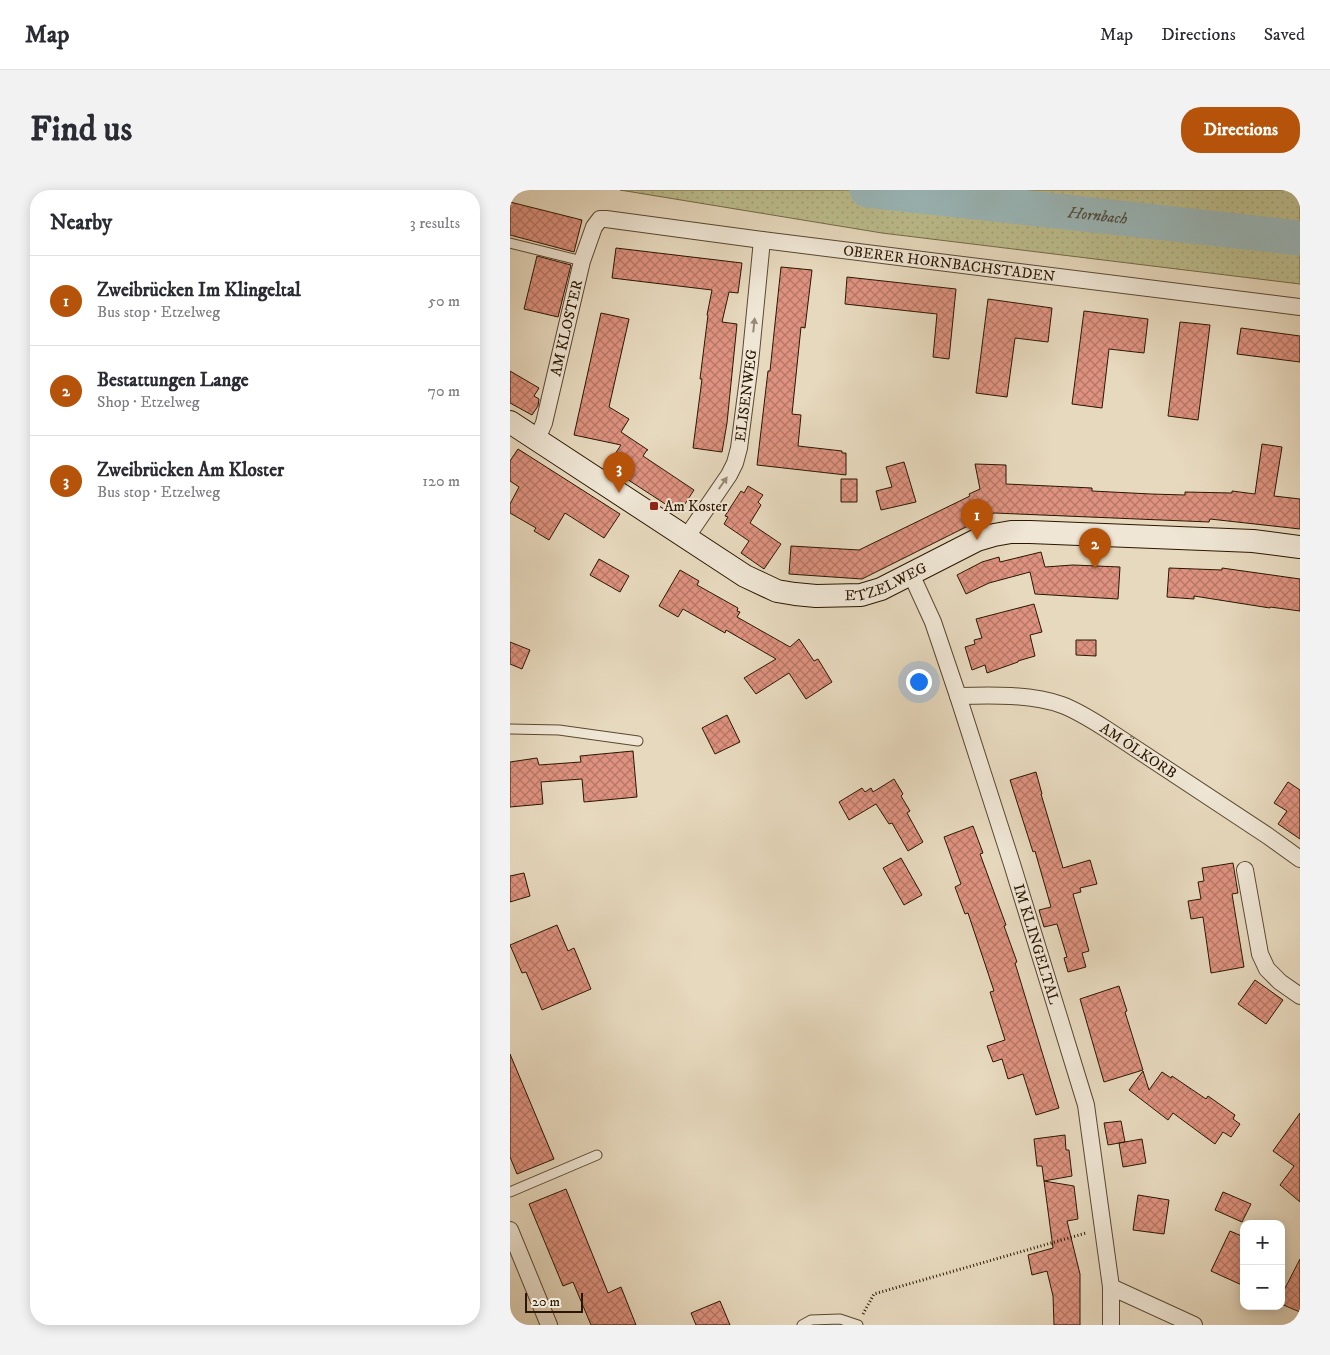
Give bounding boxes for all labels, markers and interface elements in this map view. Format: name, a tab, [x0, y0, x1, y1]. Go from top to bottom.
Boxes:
text: Map	[25, 20, 69, 50]
text: Map	[1100, 24, 1133, 46]
text: Directions	[1161, 24, 1236, 46]
text: Saved	[1264, 24, 1305, 46]
button: Directions	[1181, 107, 1300, 153]
text: Find us	[30, 108, 132, 152]
water label: Hornbach	[1066, 202, 1129, 229]
text: Nearby	[50, 210, 112, 236]
text: 3 results	[410, 213, 460, 233]
street label: OBERER HORNBACHSTADEN	[842, 241, 1056, 286]
street label: AM KLOSTER	[546, 278, 587, 378]
text: Zweibrücken Im Klingeltal	[97, 279, 301, 302]
text: 1	[63, 291, 69, 311]
text: 50 m	[428, 291, 460, 311]
text: Bus stop · Etzelweg	[97, 302, 220, 322]
one-way arrow	[750, 317, 758, 333]
street label: ELISENWEG	[730, 348, 761, 443]
text: Bestattungen Lange	[97, 369, 249, 392]
text: 2	[62, 381, 70, 401]
text: 70 m	[428, 381, 460, 401]
text: Shop · Etzelweg	[97, 392, 200, 412]
pin: 3	[603, 452, 635, 493]
text: Zweibrücken Am Kloster	[97, 459, 284, 482]
text: 3	[63, 471, 69, 491]
text: 120 m	[422, 471, 460, 491]
one-way arrow	[718, 476, 728, 490]
text: Bus stop · Etzelweg	[97, 482, 220, 502]
place label: Am Koster	[664, 497, 728, 516]
pin: 1	[961, 499, 993, 540]
marker: Am Koster	[648, 500, 660, 512]
pin: 2	[1079, 528, 1111, 569]
street label: ETZELWEG	[845, 558, 930, 606]
your location	[906, 669, 932, 695]
street label: AM ÖLKORB	[1097, 718, 1180, 783]
street label: IM KLINGELTAL	[1009, 881, 1064, 1007]
map controls	[1240, 1220, 1285, 1310]
button: +	[1240, 1220, 1285, 1265]
button: −	[1240, 1265, 1285, 1310]
scale bar	[525, 1290, 582, 1313]
text: 20 m	[532, 1293, 560, 1311]

